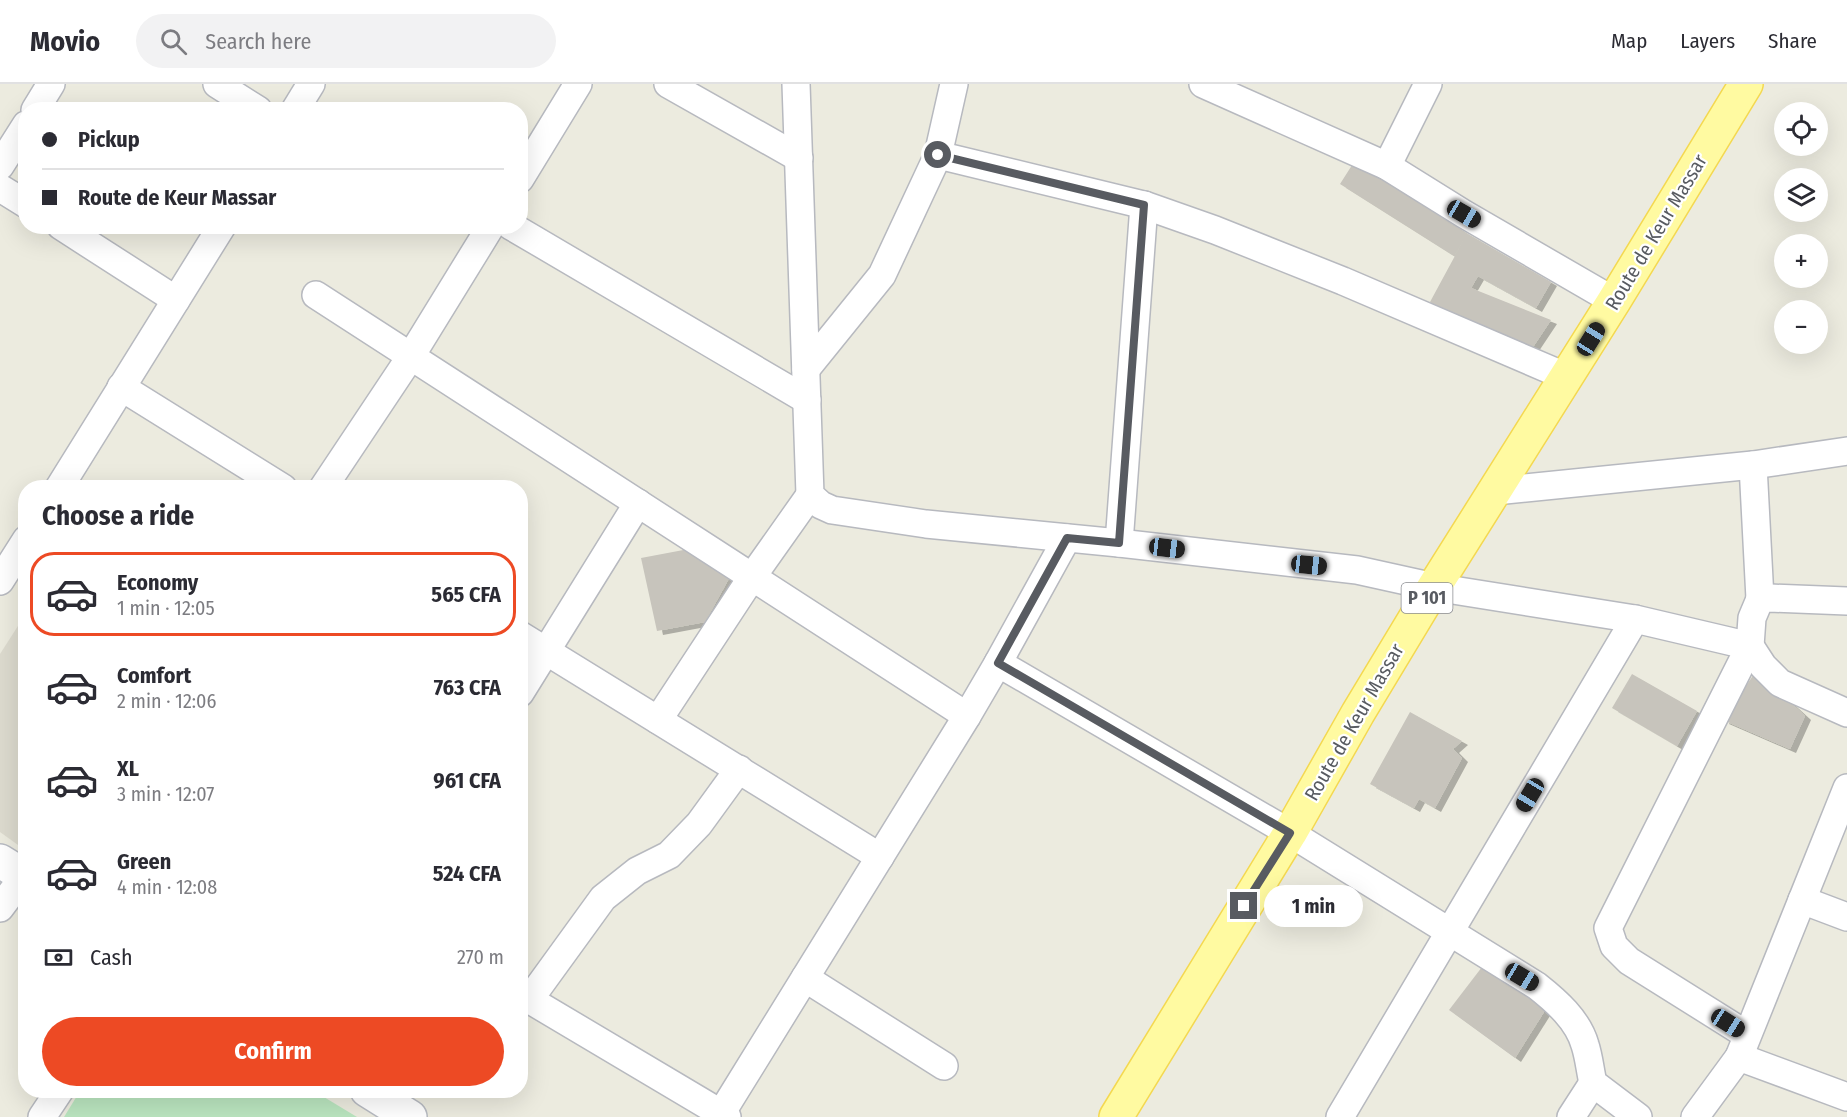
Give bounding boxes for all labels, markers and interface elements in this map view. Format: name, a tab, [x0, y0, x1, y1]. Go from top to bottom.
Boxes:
search box	[136, 14, 556, 68]
text: Movio	[30, 25, 100, 58]
icon: search	[157, 25, 190, 58]
text: Search here	[205, 28, 311, 55]
text: Map	[1611, 28, 1647, 54]
text: Layers	[1680, 28, 1735, 54]
text: Share	[1768, 28, 1817, 54]
map controls	[1774, 102, 1828, 354]
button: locate	[1774, 102, 1828, 156]
text: Pickup	[78, 126, 140, 153]
route start	[924, 141, 951, 168]
street label: Route de Keur Massar	[1600, 150, 1712, 314]
button: layers	[1774, 168, 1828, 222]
text: Route de Keur Massar	[78, 184, 276, 211]
car	[1444, 197, 1484, 231]
button: +	[1774, 234, 1828, 288]
button: −	[1774, 300, 1828, 354]
car	[1574, 319, 1608, 359]
text: Choose a ride	[42, 500, 194, 532]
car	[1148, 537, 1186, 559]
car	[1290, 554, 1328, 576]
icon: car	[45, 567, 99, 621]
text: Economy	[117, 569, 198, 596]
text: 565 CFA	[431, 581, 501, 608]
road number: P 101	[1402, 583, 1452, 613]
text: 1 min · 12:05	[117, 596, 215, 620]
street label: Route de Keur Massar	[1299, 639, 1409, 805]
icon: car	[45, 660, 99, 714]
text: Comfort	[117, 662, 191, 689]
text: 763 CFA	[434, 674, 501, 701]
text: 2 min · 12:06	[117, 689, 216, 713]
icon: car	[45, 753, 99, 807]
text: XL	[117, 755, 139, 782]
text: 961 CFA	[433, 767, 501, 794]
car	[1513, 775, 1547, 815]
text: 3 min · 12:07	[117, 782, 214, 806]
icon: car	[45, 846, 99, 900]
text: Green	[117, 848, 171, 875]
text: 524 CFA	[433, 860, 501, 887]
text: 4 min · 12:08	[117, 875, 217, 899]
callout: 1 min	[1265, 885, 1364, 927]
route end	[1230, 892, 1257, 919]
text: 1 min	[1292, 894, 1335, 918]
icon: cash	[42, 941, 75, 974]
text: Cash	[90, 944, 133, 971]
text: 270 m	[457, 945, 504, 969]
car	[1502, 960, 1542, 994]
car	[1708, 1006, 1748, 1040]
button: Confirm	[42, 1017, 504, 1086]

